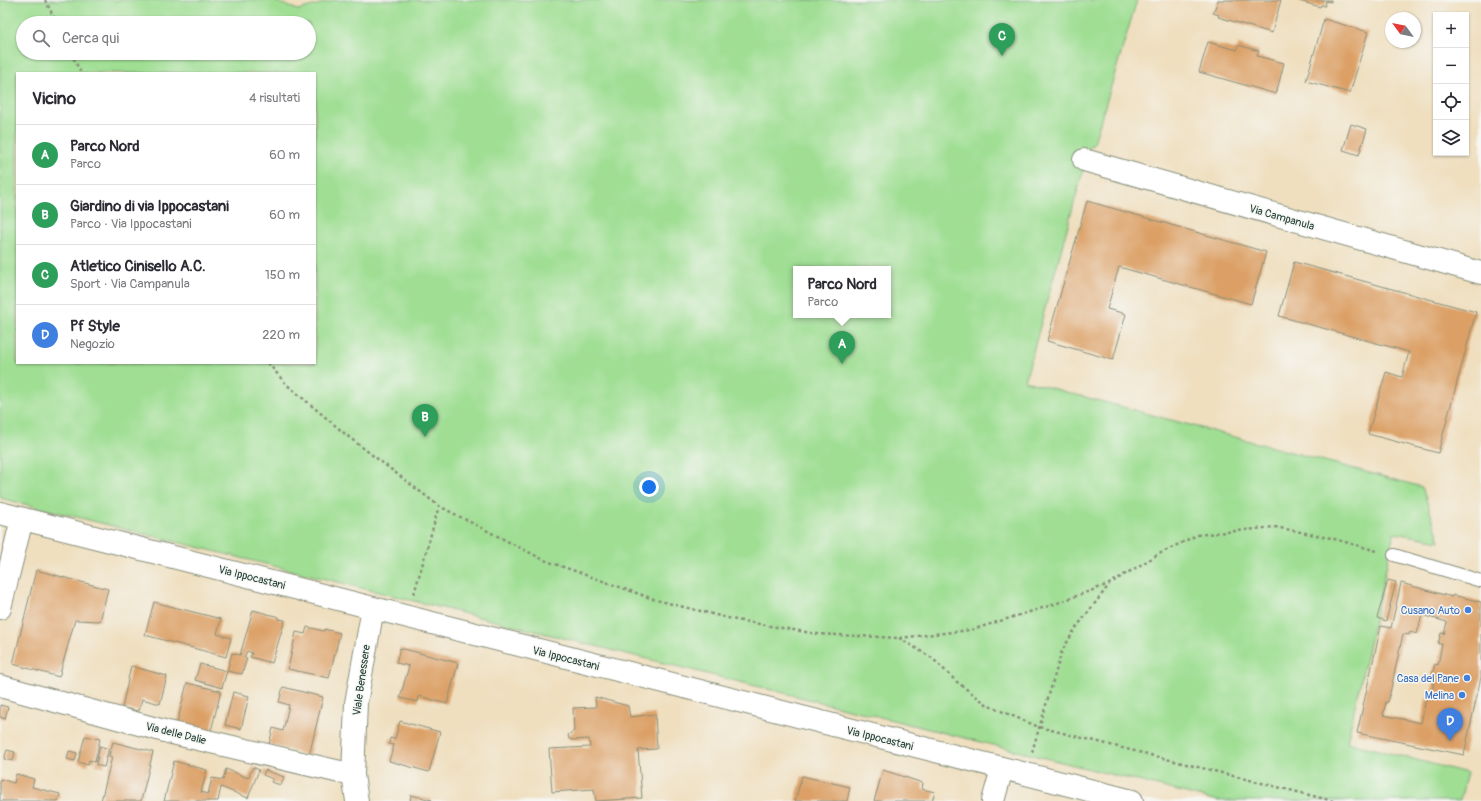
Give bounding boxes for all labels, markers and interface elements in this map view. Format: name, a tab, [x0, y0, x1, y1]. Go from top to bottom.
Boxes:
north arrow	[1385, 12, 1421, 48]
map controls	[1433, 12, 1469, 156]
button: +	[1433, 12, 1469, 48]
search box	[16, 16, 316, 60]
pin: C	[989, 23, 1015, 56]
icon: search	[30, 27, 52, 49]
text: Cerca qui	[62, 29, 119, 48]
button: −	[1433, 48, 1469, 84]
button: locate	[1433, 84, 1469, 120]
text: Vicino	[32, 88, 76, 109]
text: 4 risultati	[249, 90, 300, 106]
button: layers	[1433, 120, 1469, 156]
text: Parco Nord	[70, 137, 140, 156]
text: A	[41, 147, 49, 163]
text: 60 m	[269, 147, 300, 163]
text: Parco	[70, 156, 101, 172]
text: Giardino di via Ippocastani	[70, 197, 229, 216]
street label: Via Campanula	[1248, 202, 1316, 233]
text: B	[41, 207, 49, 223]
text: 60 m	[269, 207, 300, 223]
text: Parco · Via Ippocastani	[70, 216, 192, 232]
text: Atletico Cinisello A.C.	[70, 257, 205, 276]
popup	[793, 266, 891, 318]
text: C	[41, 267, 49, 283]
text: 150 m	[265, 267, 300, 283]
text: Parco Nord	[807, 275, 877, 294]
text: Sport · Via Campanula	[70, 276, 190, 292]
text: Parco	[807, 294, 838, 310]
text: Pf Style	[70, 317, 120, 336]
text: D	[41, 327, 49, 343]
text: 220 m	[262, 327, 300, 343]
pin: A	[829, 331, 855, 364]
text: Negozio	[70, 336, 115, 352]
pin: B	[412, 404, 438, 437]
your location	[639, 477, 659, 497]
street label: Via Ippocastani	[217, 563, 287, 592]
place label: Cusano Auto	[1401, 604, 1460, 617]
marker: Cusano Auto	[1463, 605, 1473, 615]
street label: Viale Benessere	[350, 643, 373, 716]
street label: Via Ippocastani	[531, 644, 601, 673]
place label: Casa del Pane	[1397, 672, 1460, 685]
marker: Casa del Pane	[1462, 673, 1472, 683]
place label: Melina	[1425, 689, 1454, 702]
marker: Melina	[1457, 690, 1467, 700]
pin: D	[1437, 708, 1463, 741]
street label: Via delle Dalie	[144, 720, 208, 747]
street label: Via Ippocastani	[845, 724, 915, 753]

